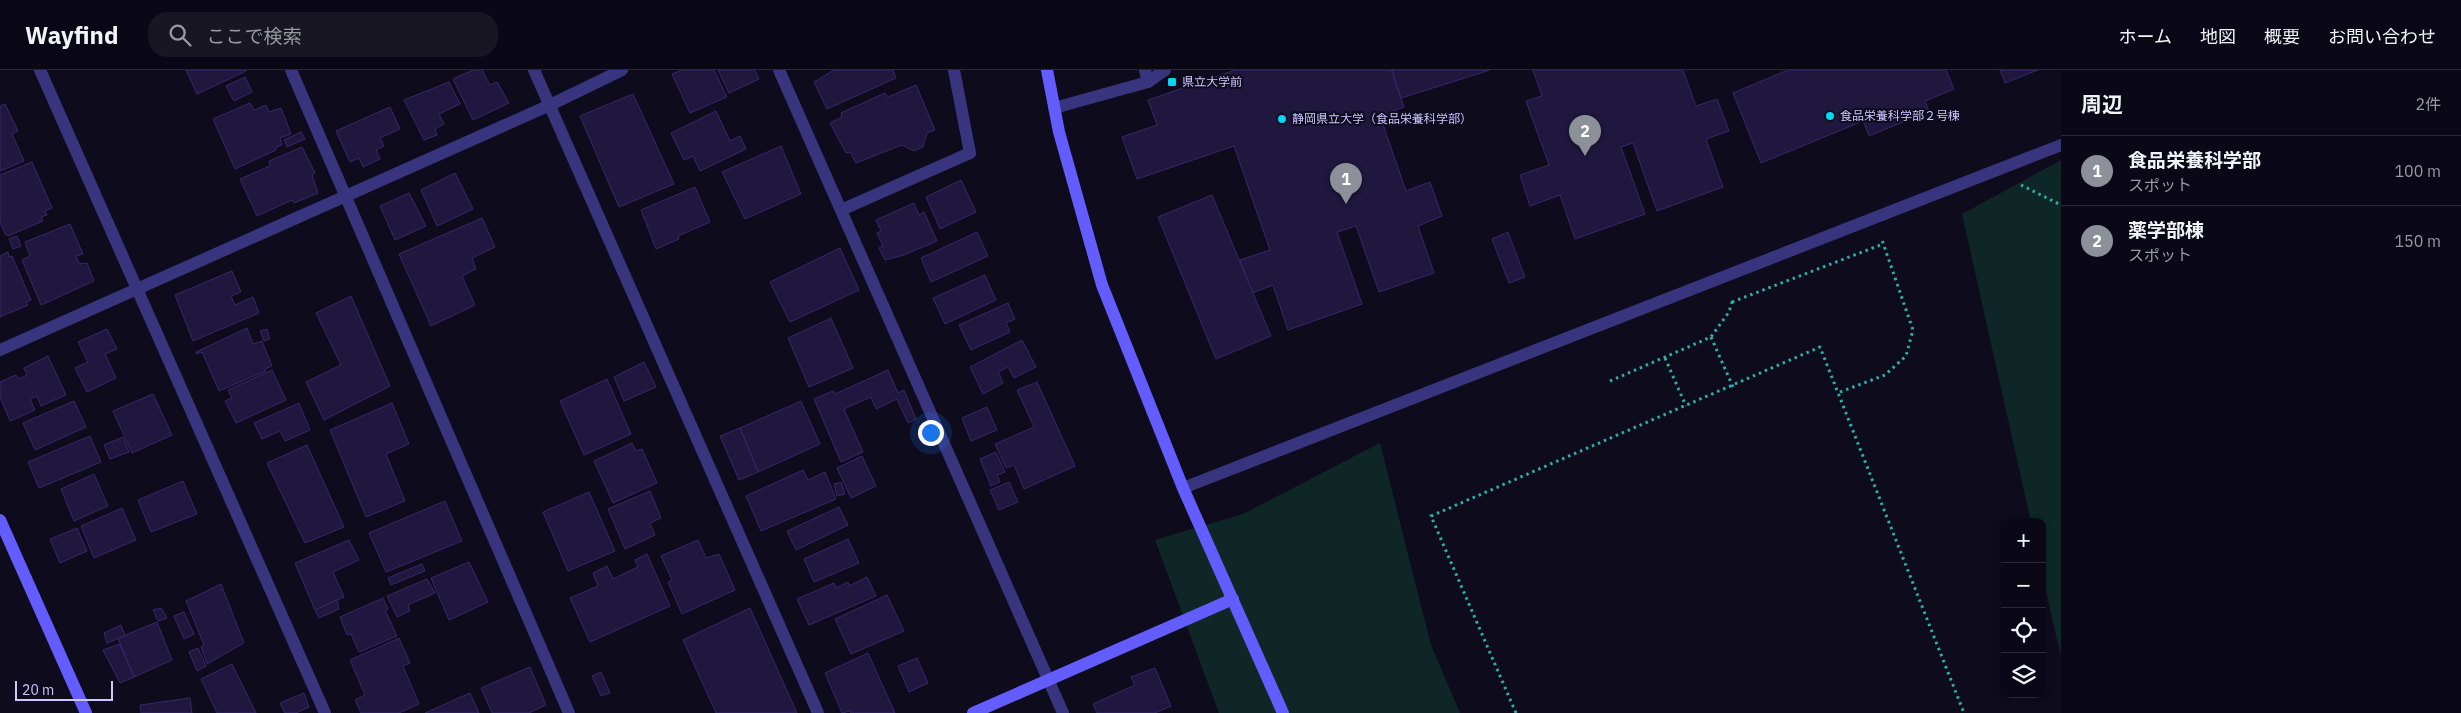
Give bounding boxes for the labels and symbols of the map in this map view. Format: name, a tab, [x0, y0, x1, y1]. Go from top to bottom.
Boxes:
place label: 県立大学前	[1182, 74, 1242, 89]
marker: 県立大学前	[1166, 76, 1178, 88]
place label: 食品栄養科学部２号棟	[1840, 108, 1960, 123]
marker: 食品栄養科学部２号棟	[1824, 110, 1836, 122]
place label: 静岡県立大学（食品栄養科学部）	[1292, 111, 1472, 126]
marker: 静岡県立大学（食品栄養科学部）	[1276, 113, 1288, 125]
pin: 2	[1569, 115, 1601, 156]
pin: 1	[1330, 163, 1362, 204]
your location	[918, 420, 944, 446]
scale bar	[15, 678, 112, 701]

